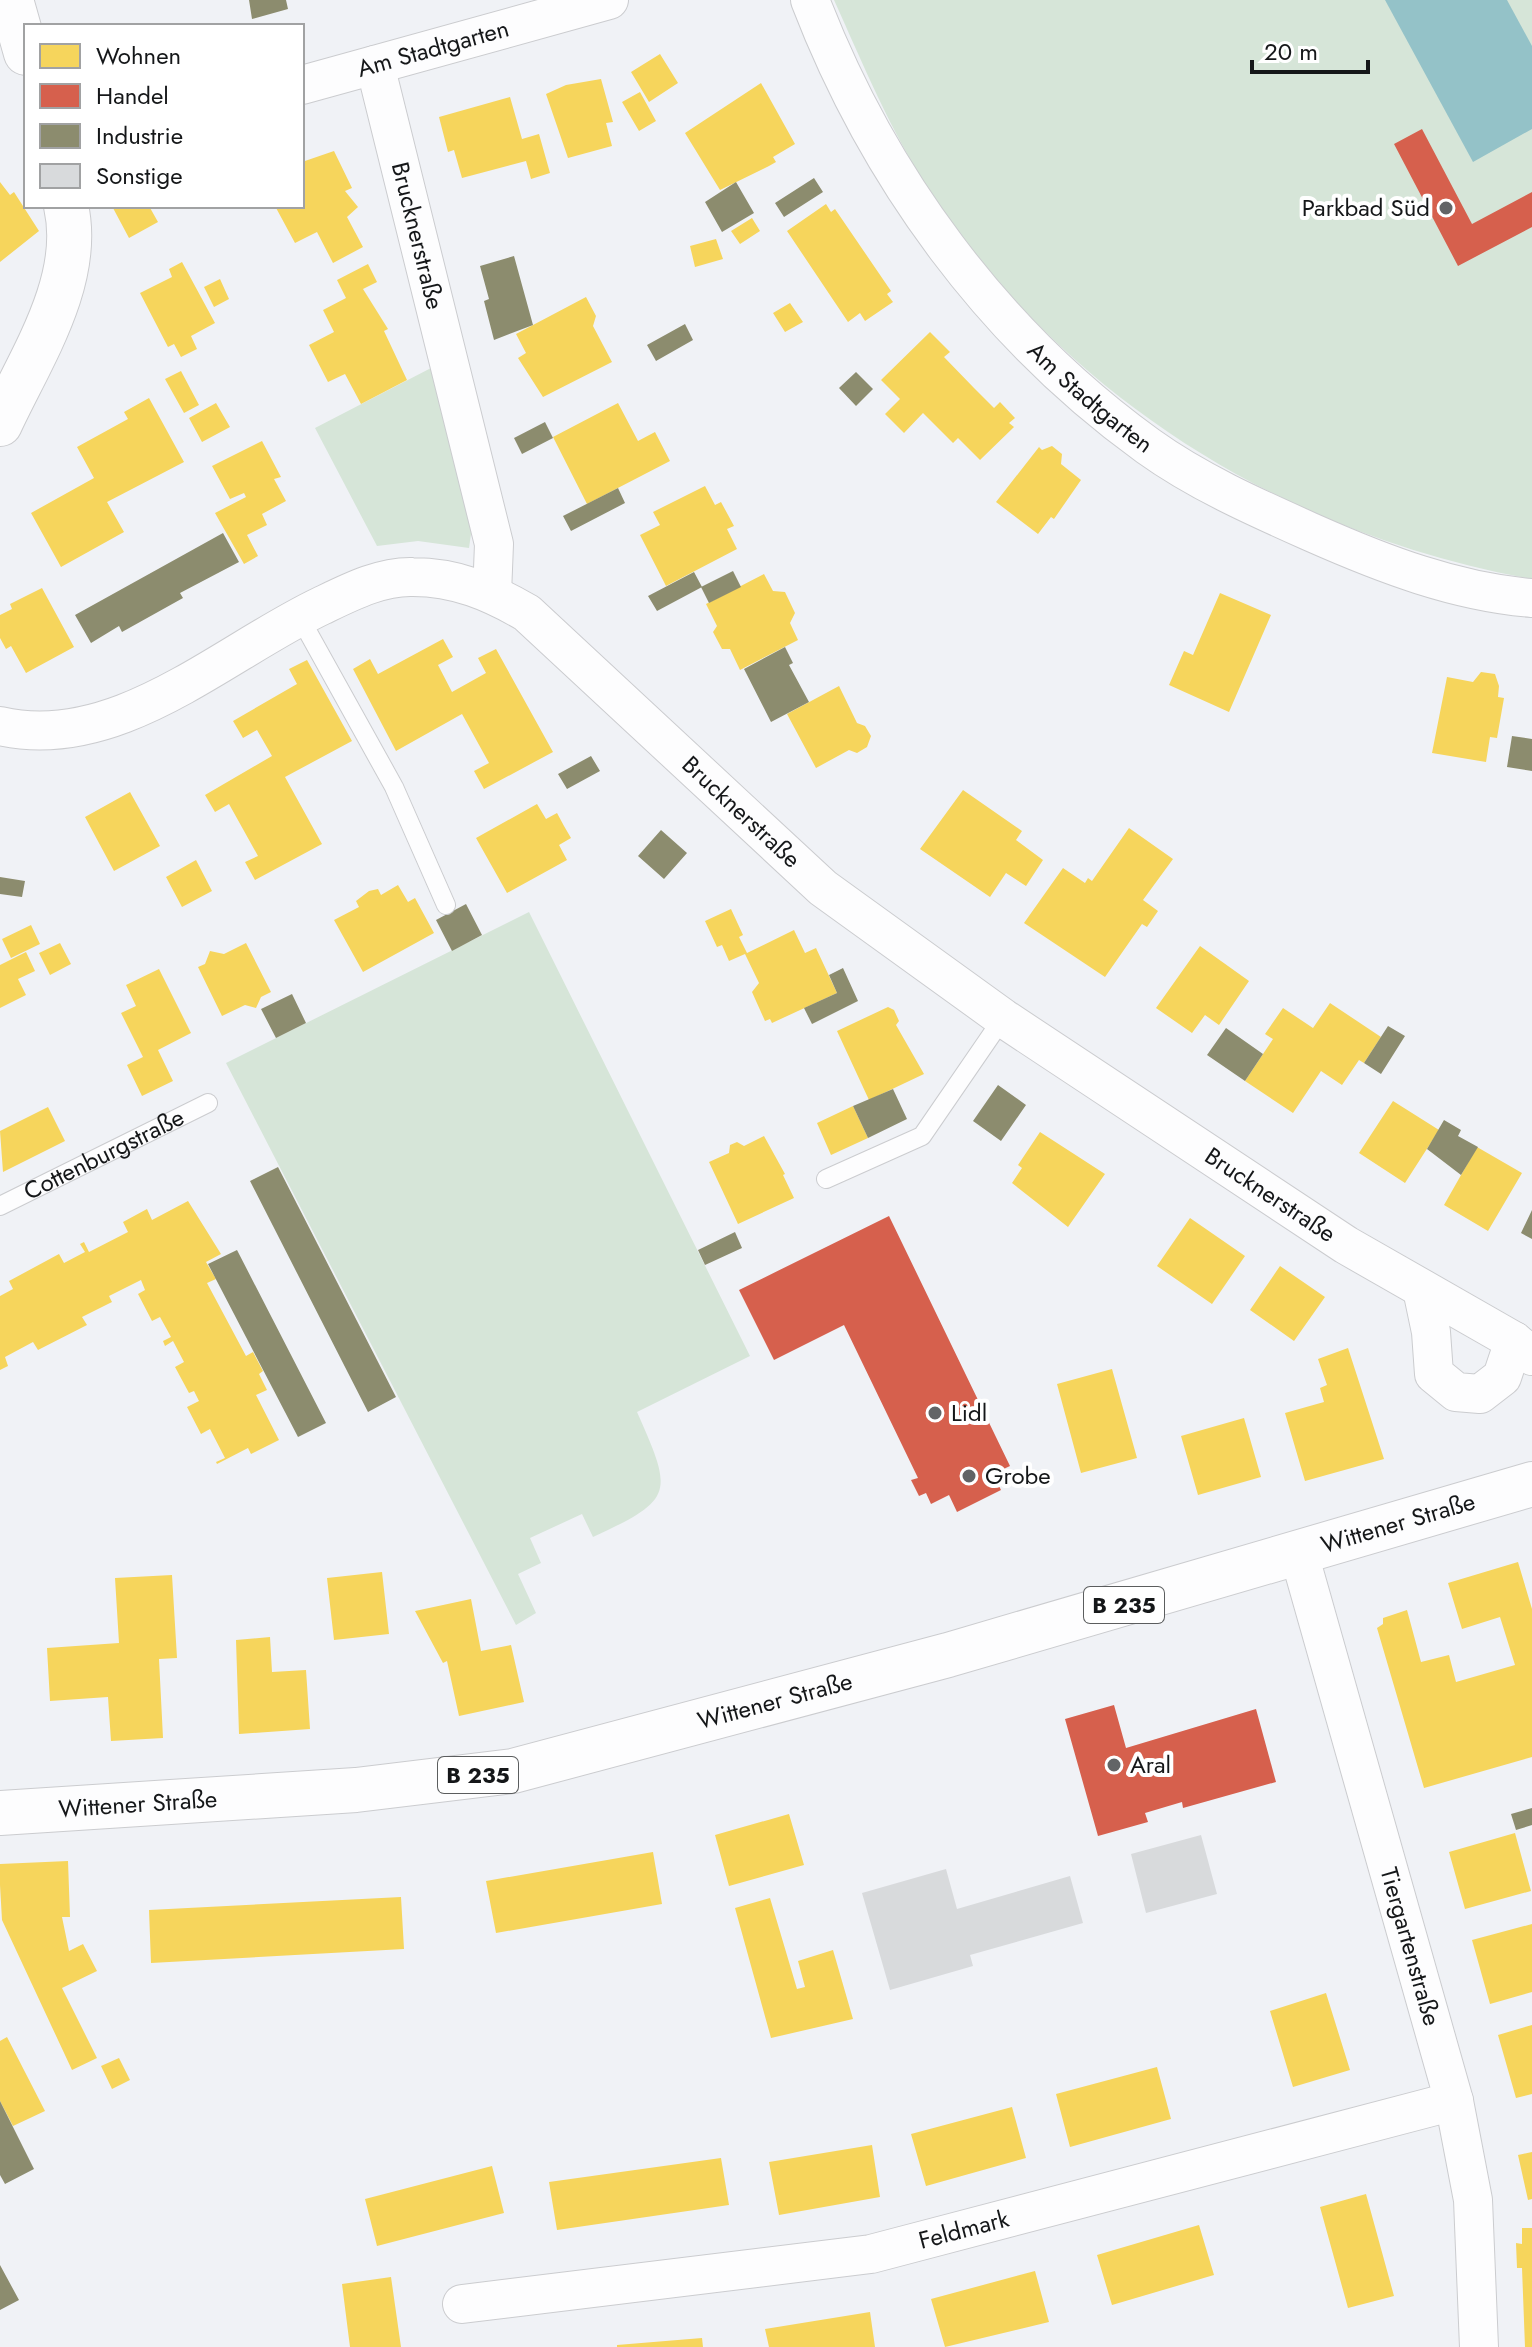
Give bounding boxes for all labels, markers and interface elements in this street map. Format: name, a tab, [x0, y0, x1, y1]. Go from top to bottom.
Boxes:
street label: Am Stadtgarten	[353, 11, 513, 86]
legend	[24, 24, 304, 208]
scale bar	[1252, 24, 1368, 74]
text: 20 m	[1264, 34, 1318, 69]
text: Wohnen	[96, 38, 181, 73]
text: Handel	[96, 78, 169, 113]
text: Industrie	[96, 118, 183, 153]
text: Sonstige	[96, 158, 183, 193]
street label: Brucknerstraße	[383, 158, 453, 313]
place label: Parkbad Süd	[1302, 190, 1430, 225]
marker: Parkbad Süd	[1437, 199, 1455, 217]
street label: Am Stadtgarten	[1020, 334, 1161, 461]
street label: Brucknerstraße	[674, 748, 809, 876]
street label: Cottenburgstraße	[18, 1100, 190, 1209]
street label: Brucknerstraße	[1198, 1138, 1343, 1251]
place label: Lidl	[951, 1395, 987, 1430]
marker: Lidl	[926, 1404, 944, 1422]
place label: Grobe	[985, 1458, 1051, 1493]
marker: Grobe	[960, 1467, 978, 1485]
street label: Wittener Straße	[1317, 1484, 1479, 1562]
road number: B 235	[1084, 1587, 1164, 1623]
street label: Wittener Straße	[694, 1663, 856, 1738]
place label: Aral	[1130, 1747, 1171, 1782]
marker: Aral	[1105, 1756, 1123, 1774]
road number: B 235	[438, 1757, 518, 1793]
street label: Wittener Straße	[57, 1781, 218, 1826]
street label: Tiergartenstraße	[1372, 1863, 1450, 2030]
street label: Feldmark	[915, 2200, 1013, 2258]

